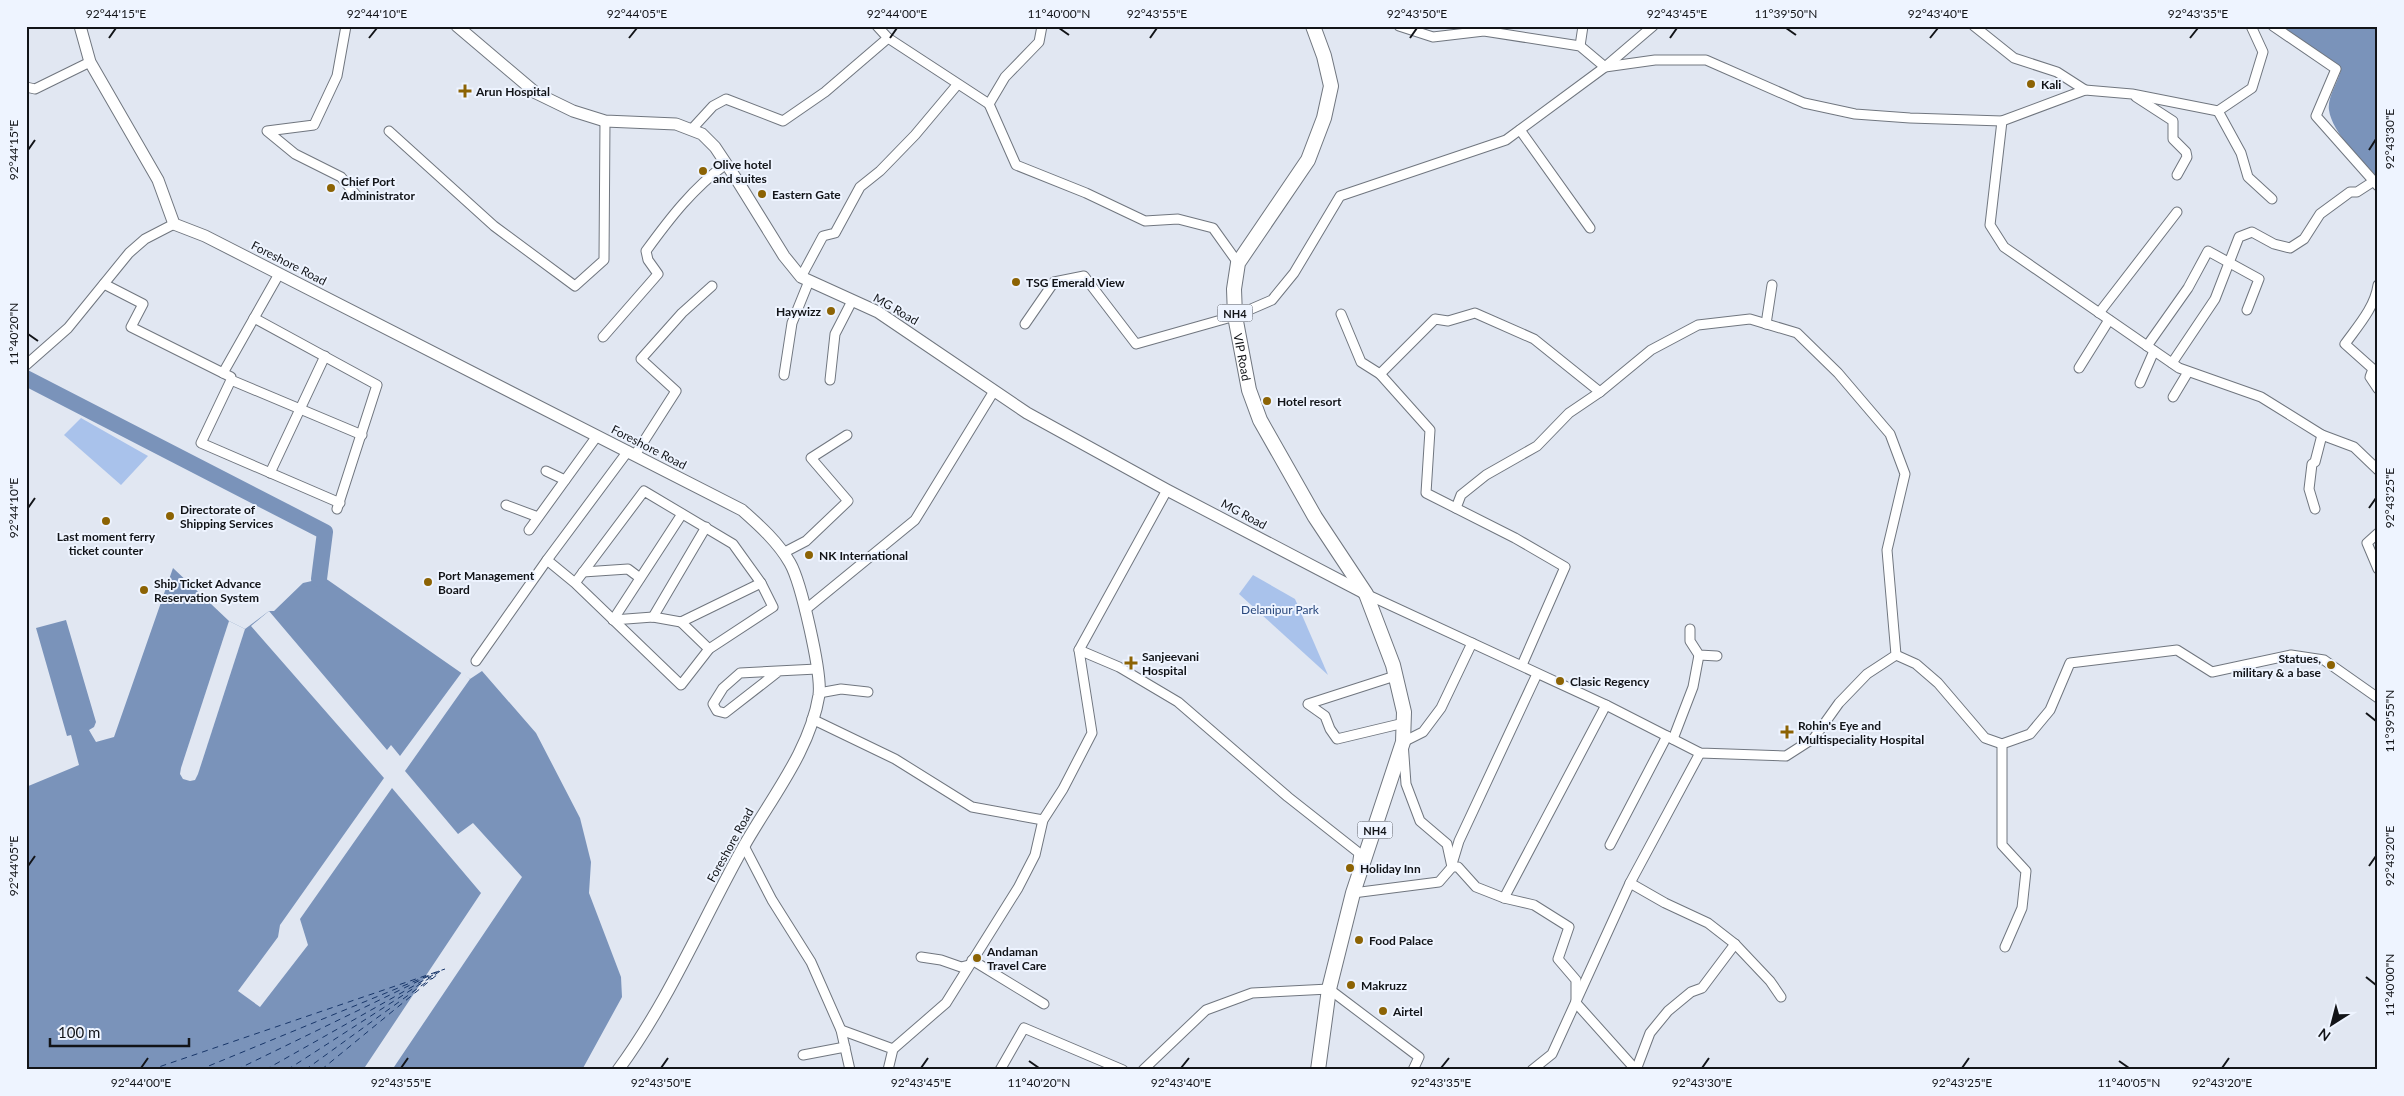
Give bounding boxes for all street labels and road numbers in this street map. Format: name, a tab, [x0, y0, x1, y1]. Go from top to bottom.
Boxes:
street label: Foreshore Road	[249, 238, 329, 288]
street label: MG Road	[871, 290, 921, 328]
road number: NH4	[1218, 304, 1252, 322]
street label: VIP Road	[1231, 332, 1255, 382]
street label: Foreshore Road	[609, 422, 689, 472]
street label: MG Road	[1219, 496, 1269, 532]
street label: Foreshore Road	[703, 805, 757, 885]
road number: NH4	[1358, 822, 1392, 838]

